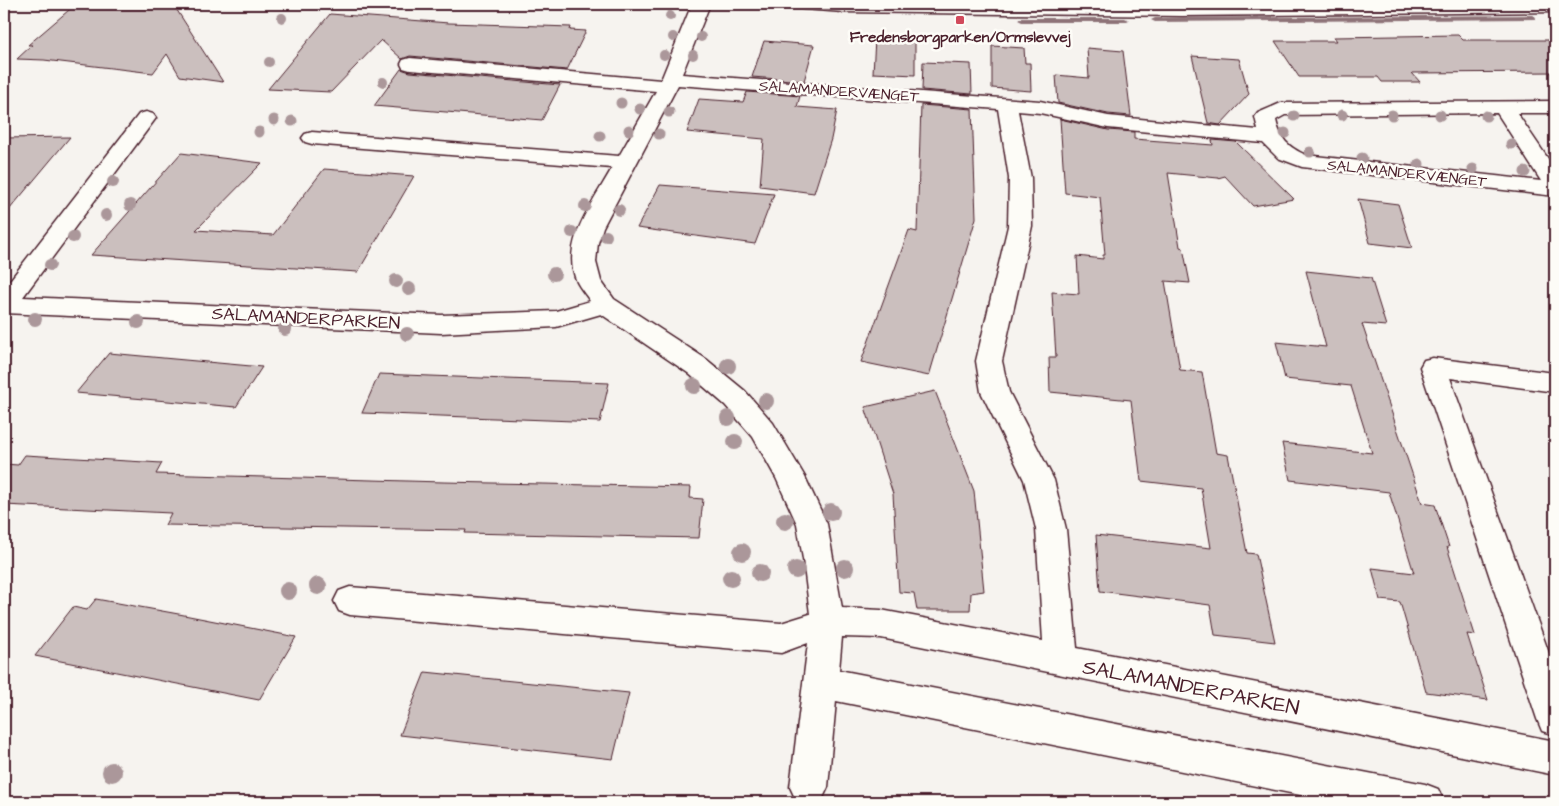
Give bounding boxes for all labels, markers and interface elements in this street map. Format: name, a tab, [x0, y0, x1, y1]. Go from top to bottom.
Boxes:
marker: Fredensborgparken/Ormslevvej	[954, 14, 966, 26]
place label: Fredensborgparken/Ormslevvej	[850, 27, 1071, 50]
street label: SALAMANDERVÆNGET	[758, 75, 920, 108]
street label: SALAMANDERVÆNGET	[1326, 155, 1489, 192]
street label: SALAMANDERPARKEN	[211, 301, 401, 336]
street label: SALAMANDERPARKEN	[1080, 652, 1302, 723]

